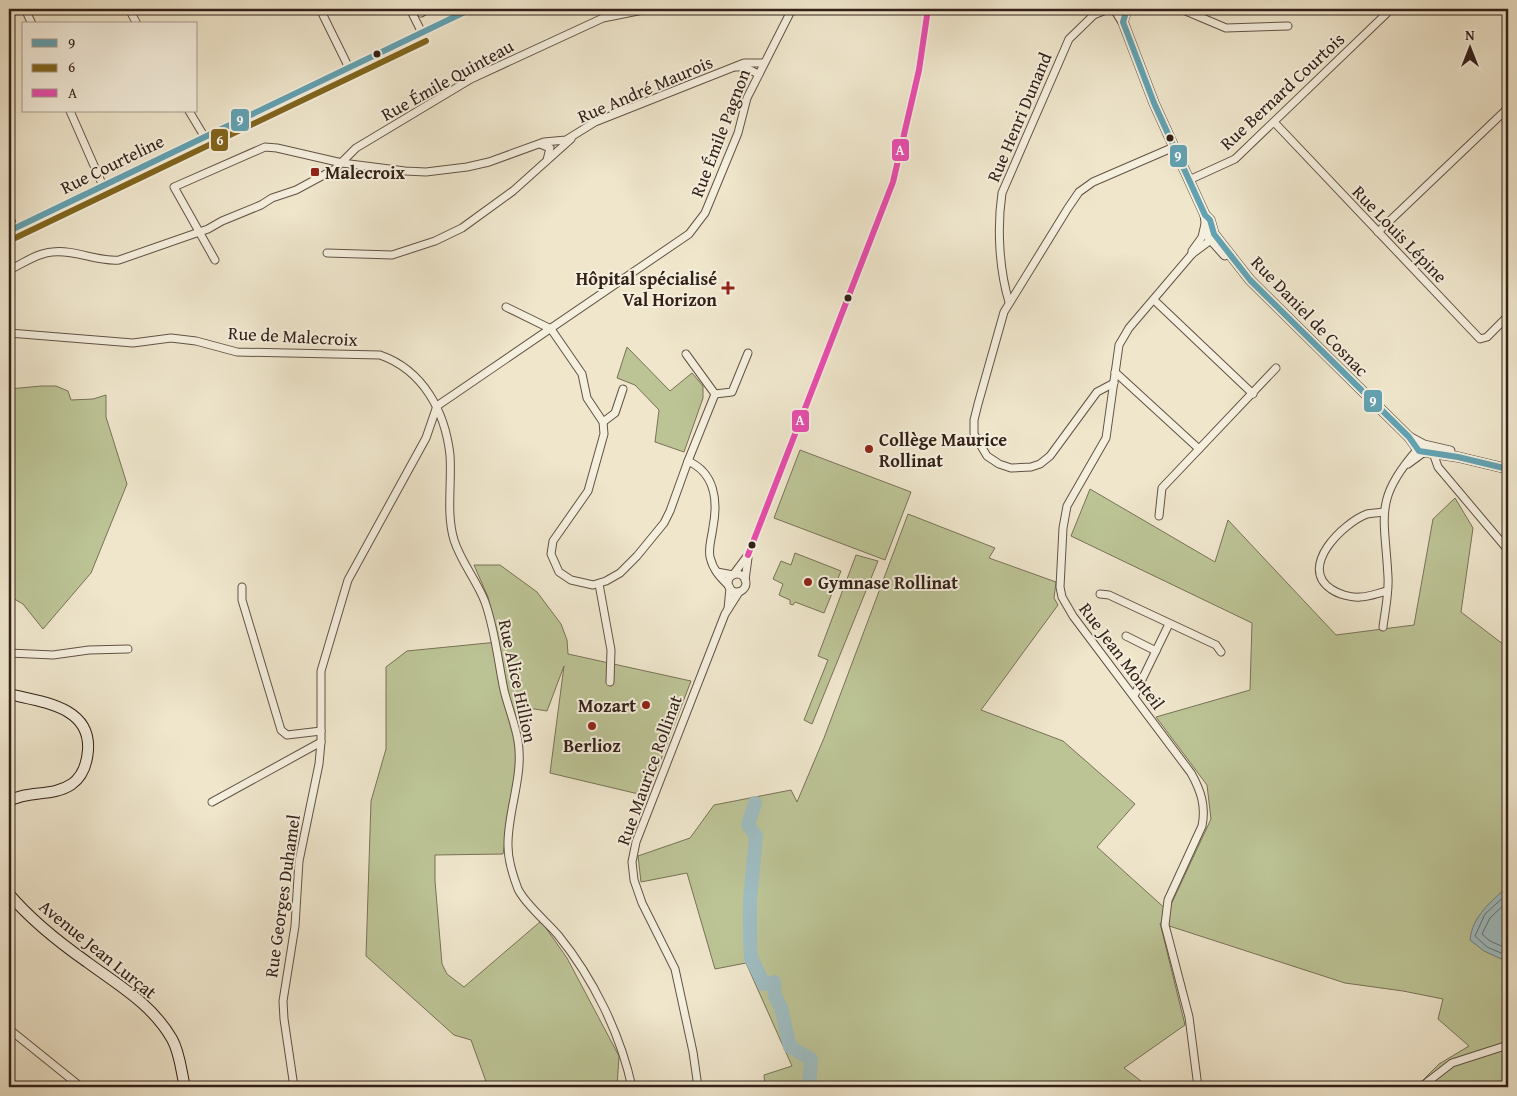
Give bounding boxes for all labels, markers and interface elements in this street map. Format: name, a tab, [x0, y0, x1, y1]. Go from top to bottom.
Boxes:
legend	[22, 22, 198, 112]
north arrow	[1444, 22, 1494, 72]
text: N	[1465, 25, 1475, 45]
street label: Rue Bernard Courtois	[1214, 26, 1350, 156]
text: 9	[68, 32, 75, 53]
street label: Rue Émile Quinteau	[376, 32, 518, 128]
street label: Rue André Maurois	[573, 48, 717, 130]
street label: Rue Henri Dunand	[980, 48, 1059, 186]
unlabelled marker	[372, 49, 382, 59]
text: 6	[68, 56, 75, 77]
street label: Rue Émile Pagnon	[683, 65, 757, 201]
text: A	[68, 82, 77, 103]
line badge: 9	[230, 108, 250, 132]
text: 9	[236, 110, 244, 130]
street label: Rue Courteline	[56, 127, 168, 201]
line badge: 6	[210, 128, 229, 152]
text: 6	[216, 130, 224, 150]
unlabelled marker	[1165, 133, 1175, 143]
line badge: A	[891, 138, 910, 162]
text: A	[896, 140, 905, 160]
line badge: 9	[1169, 144, 1188, 168]
text: 9	[1174, 146, 1182, 166]
place label: Malecroix	[325, 159, 406, 186]
marker: Malecroix	[309, 166, 321, 178]
street label: Rue Louis Lépine	[1346, 179, 1454, 289]
street label: Rue Daniel de Cosnac	[1245, 249, 1375, 383]
place label: Hôpital spécialisé Val Horizon	[576, 265, 717, 313]
marker: Hôpital spécialisé Val Horizon	[721, 281, 735, 295]
unlabelled marker	[843, 293, 853, 303]
street label: Rue de Malecroix	[227, 319, 359, 353]
line badge: 9	[1363, 389, 1383, 413]
text: 9	[1369, 391, 1377, 411]
line badge: A	[791, 409, 810, 433]
text: A	[796, 410, 805, 430]
place label: Collège Maurice Rollinat	[879, 426, 1007, 474]
marker: Collège Maurice Rollinat	[863, 443, 875, 455]
unlabelled marker	[747, 540, 757, 550]
place label: Gymnase Rollinat	[818, 569, 958, 596]
marker: Gymnase Rollinat	[802, 576, 814, 588]
street label: Rue Jean Monteil	[1073, 597, 1171, 715]
street label: Rue Alice Hillion	[492, 617, 544, 745]
street label: Rue Maurice Rollinat	[609, 691, 689, 849]
place label: Mozart	[578, 692, 636, 719]
marker: Mozart	[640, 699, 652, 711]
marker: Berlioz	[586, 720, 598, 732]
place label: Berlioz	[563, 732, 621, 759]
street label: Rue Georges Duhamel	[257, 813, 307, 979]
street label: Avenue Jean Lurçat	[33, 893, 163, 1005]

